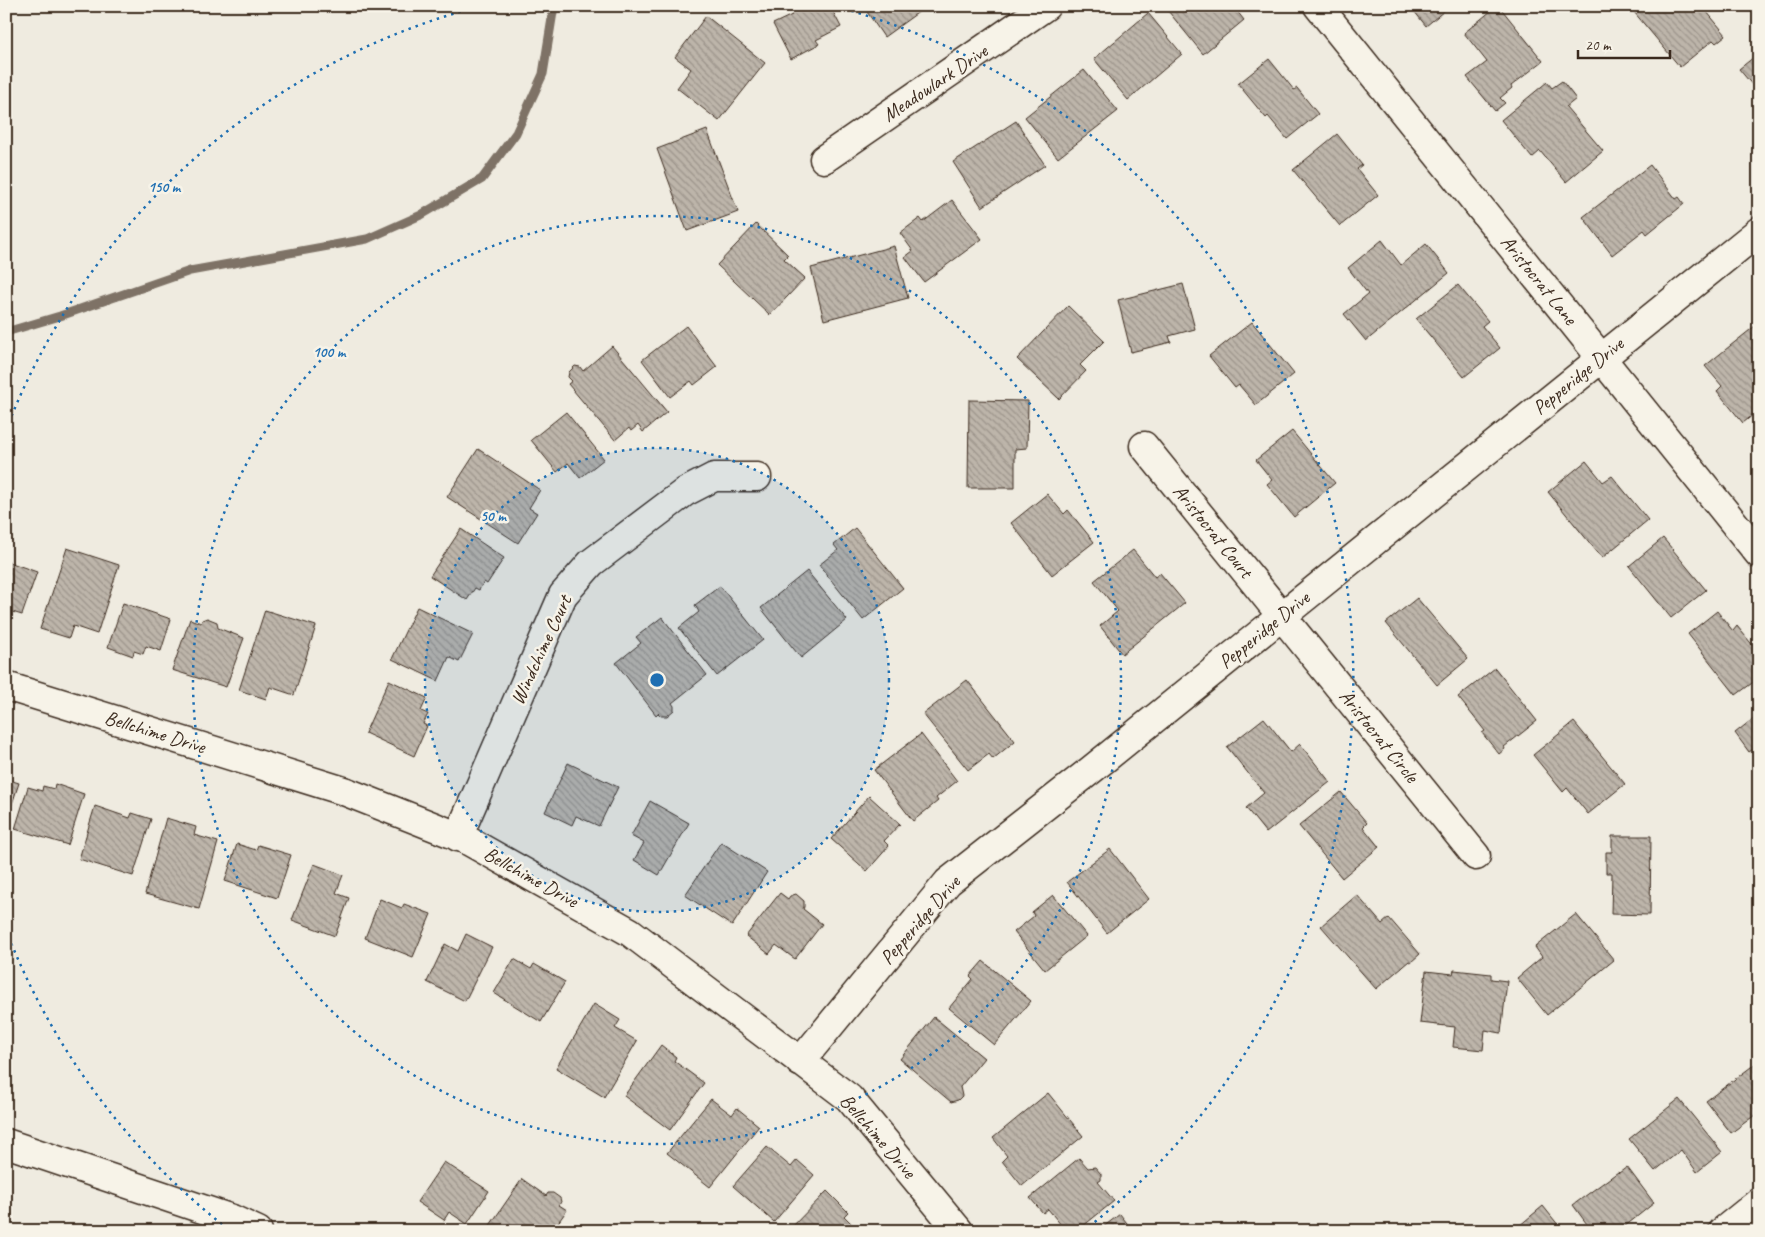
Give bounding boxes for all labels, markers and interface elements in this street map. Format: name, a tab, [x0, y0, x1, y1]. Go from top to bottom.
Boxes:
scale bar	[1578, 28, 1670, 60]
text: 20 m	[1585, 36, 1612, 55]
street label: Meadowlark Drive	[878, 38, 993, 127]
text: 150 m	[148, 178, 182, 197]
street label: Aristocrat Lane	[1495, 230, 1584, 331]
street label: Pepperidge Drive	[1527, 331, 1630, 420]
text: 100 m	[313, 343, 347, 362]
street label: Aristocrat Court	[1168, 479, 1260, 585]
text: 50 m	[480, 507, 507, 526]
street label: Pepperidge Drive	[1213, 585, 1316, 674]
street label: Windchime Court	[505, 589, 578, 708]
centre of rings	[648, 671, 666, 689]
street label: Aristocrat Circle	[1334, 684, 1425, 789]
street label: Bellchime Drive	[102, 705, 210, 760]
street label: Bellchime Drive	[480, 841, 584, 914]
street label: Pepperidge Drive	[875, 869, 966, 970]
street label: Bellchime Drive	[835, 1089, 922, 1184]

